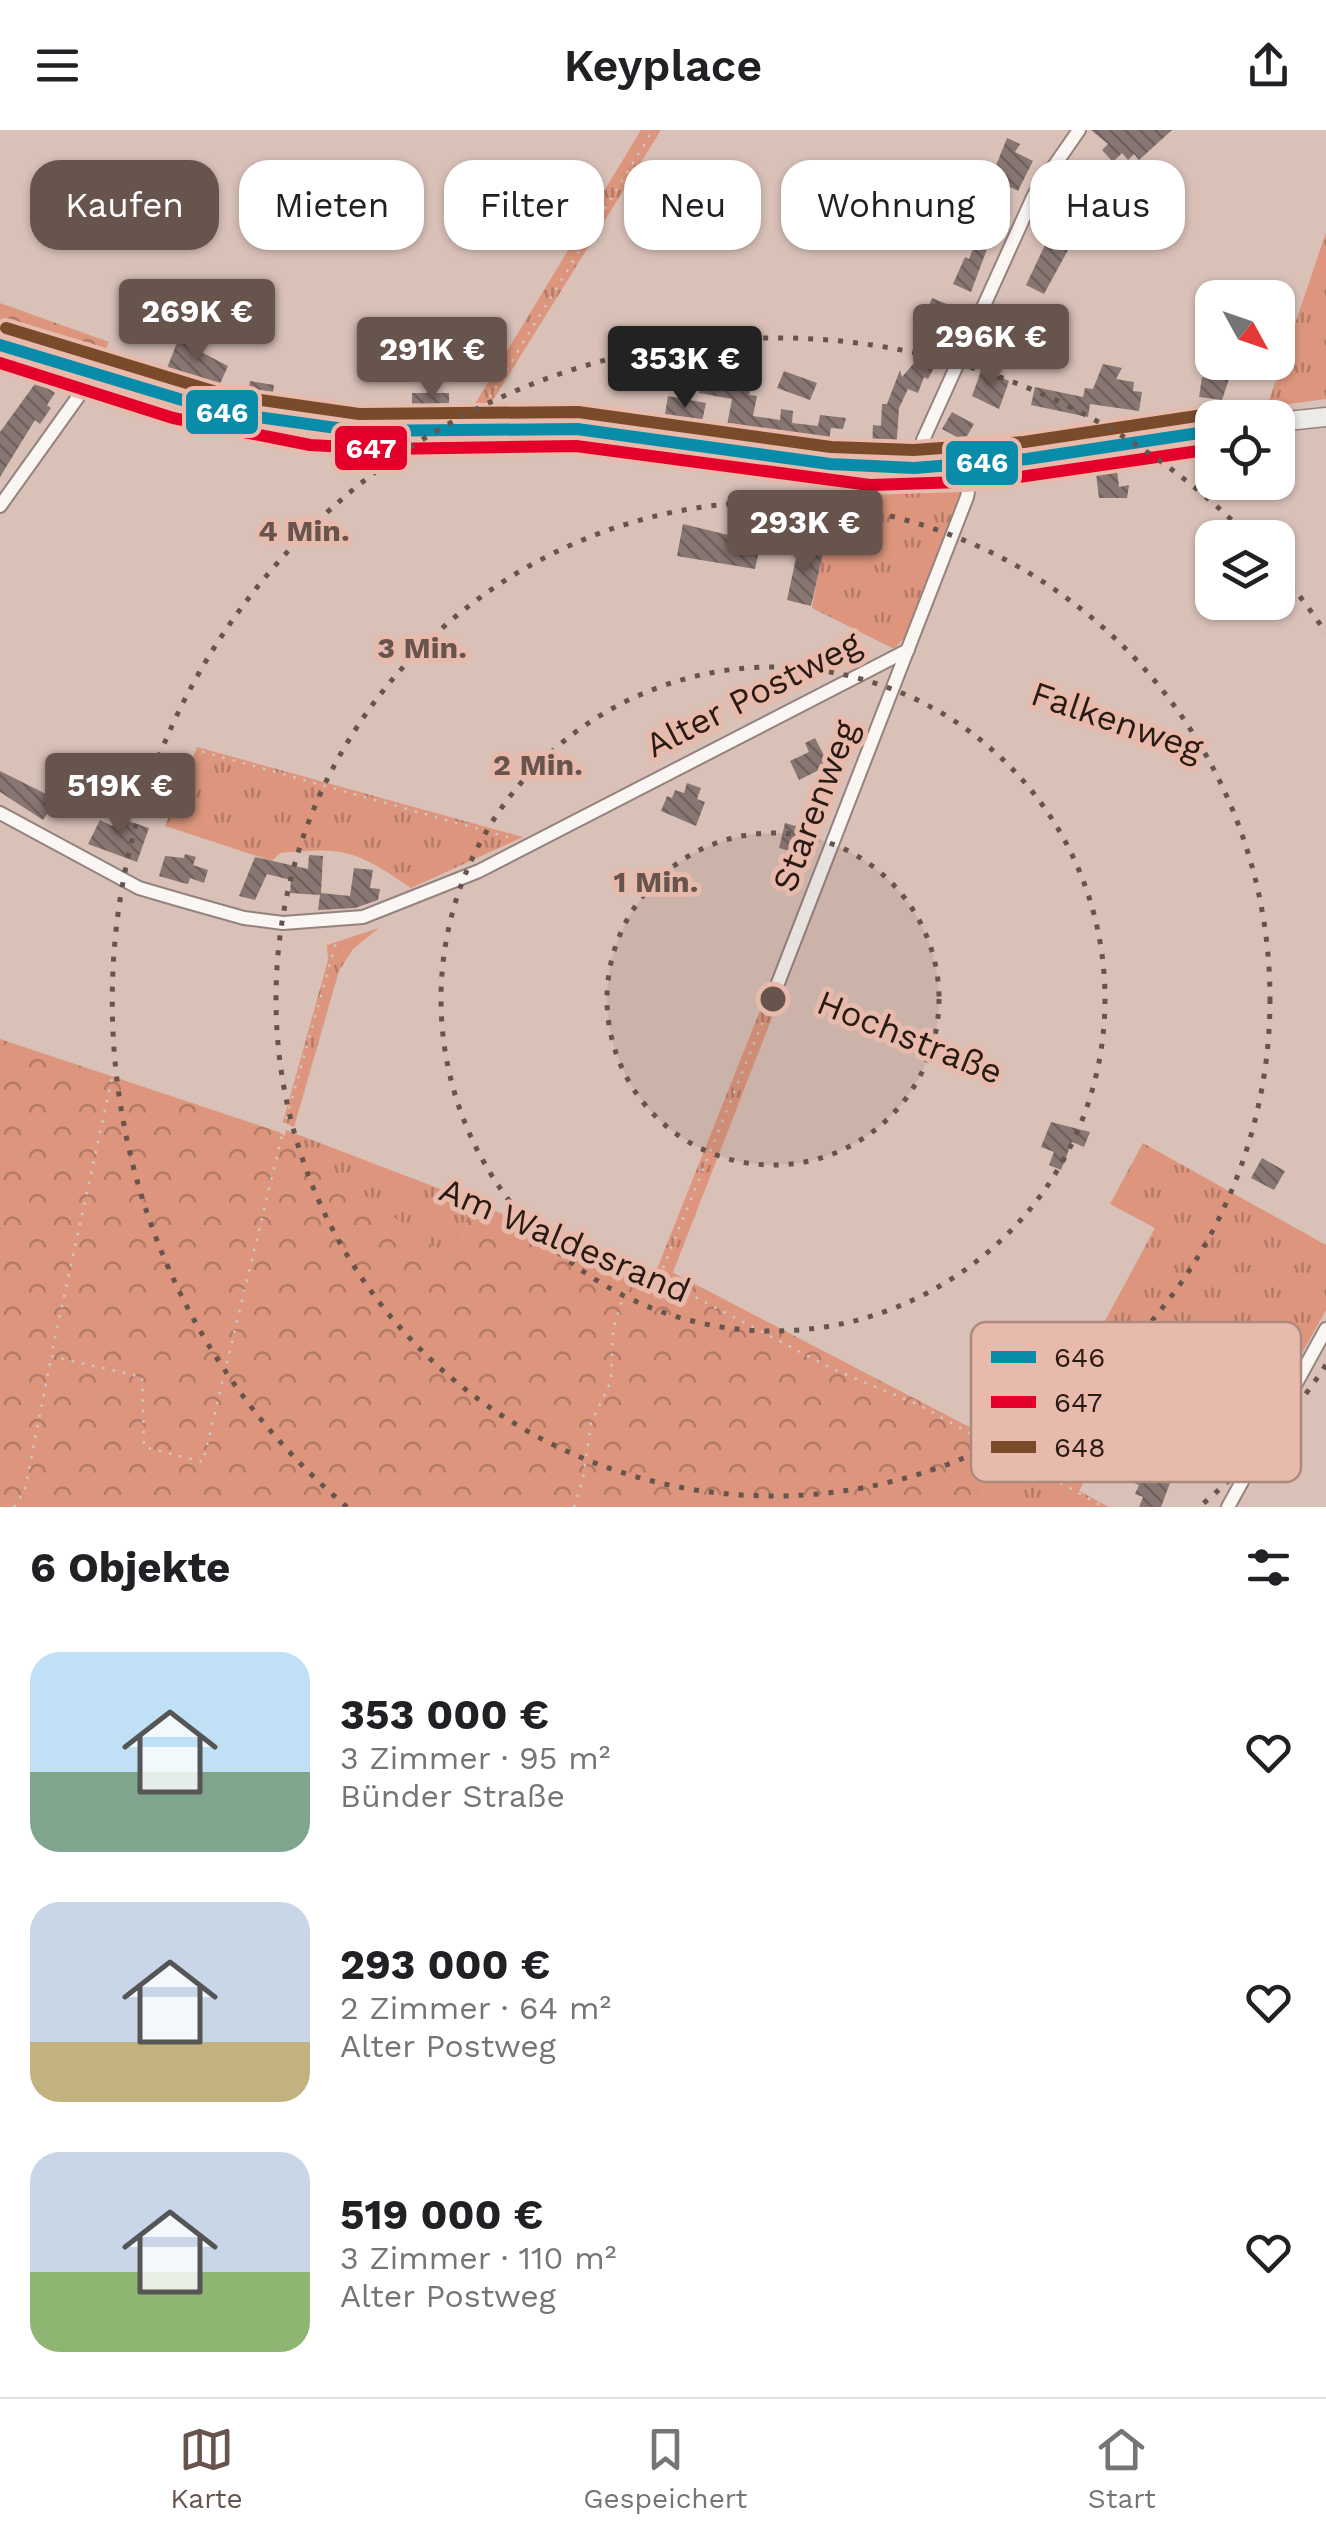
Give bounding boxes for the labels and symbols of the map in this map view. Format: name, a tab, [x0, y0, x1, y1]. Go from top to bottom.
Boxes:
pin: 269K €	[116, 279, 278, 364]
north arrow	[1195, 280, 1295, 380]
pin: 296K €	[910, 304, 1072, 389]
pin: 291K €	[351, 317, 513, 402]
pin: 353K €	[604, 326, 766, 411]
line badge: 646	[184, 388, 260, 436]
text: 646	[196, 396, 248, 429]
line badge: 647	[333, 424, 409, 472]
text: 647	[346, 432, 396, 465]
line badge: 646	[944, 439, 1020, 487]
text: 646	[956, 446, 1008, 479]
pin: 293K €	[724, 490, 886, 575]
text: 4 Min.	[258, 513, 350, 548]
street label: Alter Postweg	[638, 622, 868, 766]
text: 3 Min.	[377, 630, 467, 665]
street label: Falkenweg	[1026, 672, 1209, 770]
street label: Starenweg	[763, 714, 867, 897]
text: 2 Min.	[493, 747, 583, 782]
pin: 519K €	[39, 753, 201, 838]
text: 1 Min.	[614, 864, 698, 899]
centre of rings	[755, 981, 791, 1017]
street label: Hochstraße	[811, 981, 1009, 1093]
street label: Am Waldesrand	[433, 1168, 697, 1312]
legend	[971, 1322, 1301, 1482]
text: 646	[1054, 1341, 1105, 1374]
text: 647	[1054, 1386, 1102, 1419]
text: 648	[1054, 1431, 1105, 1464]

